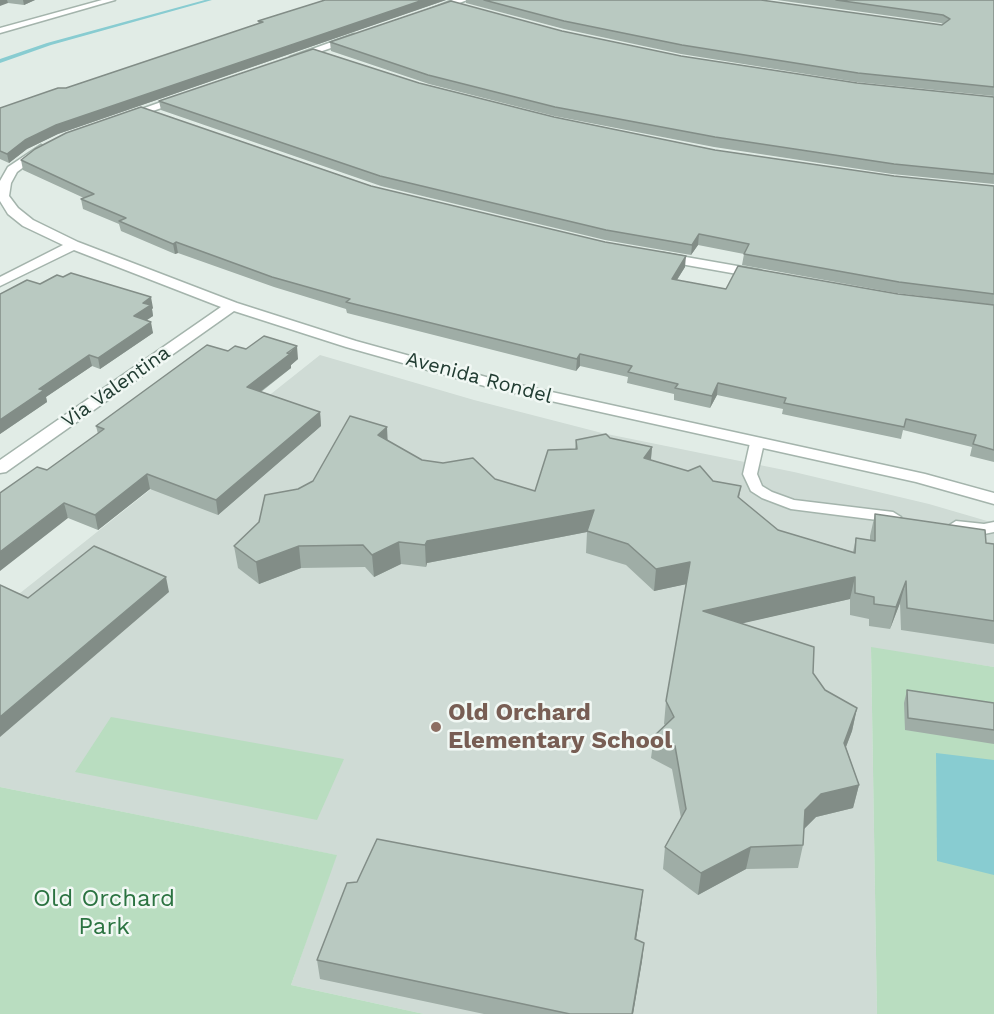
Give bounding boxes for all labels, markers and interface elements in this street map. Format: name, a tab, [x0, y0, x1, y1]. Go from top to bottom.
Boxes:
street label: Via Valentina	[57, 341, 175, 433]
street label: Avenida Rondel	[403, 347, 555, 409]
place label: Old Orchard Elementary School	[448, 699, 672, 755]
marker: Old Orchard Elementary School	[429, 720, 443, 734]
park label: Old Orchard Park	[33, 885, 175, 941]

